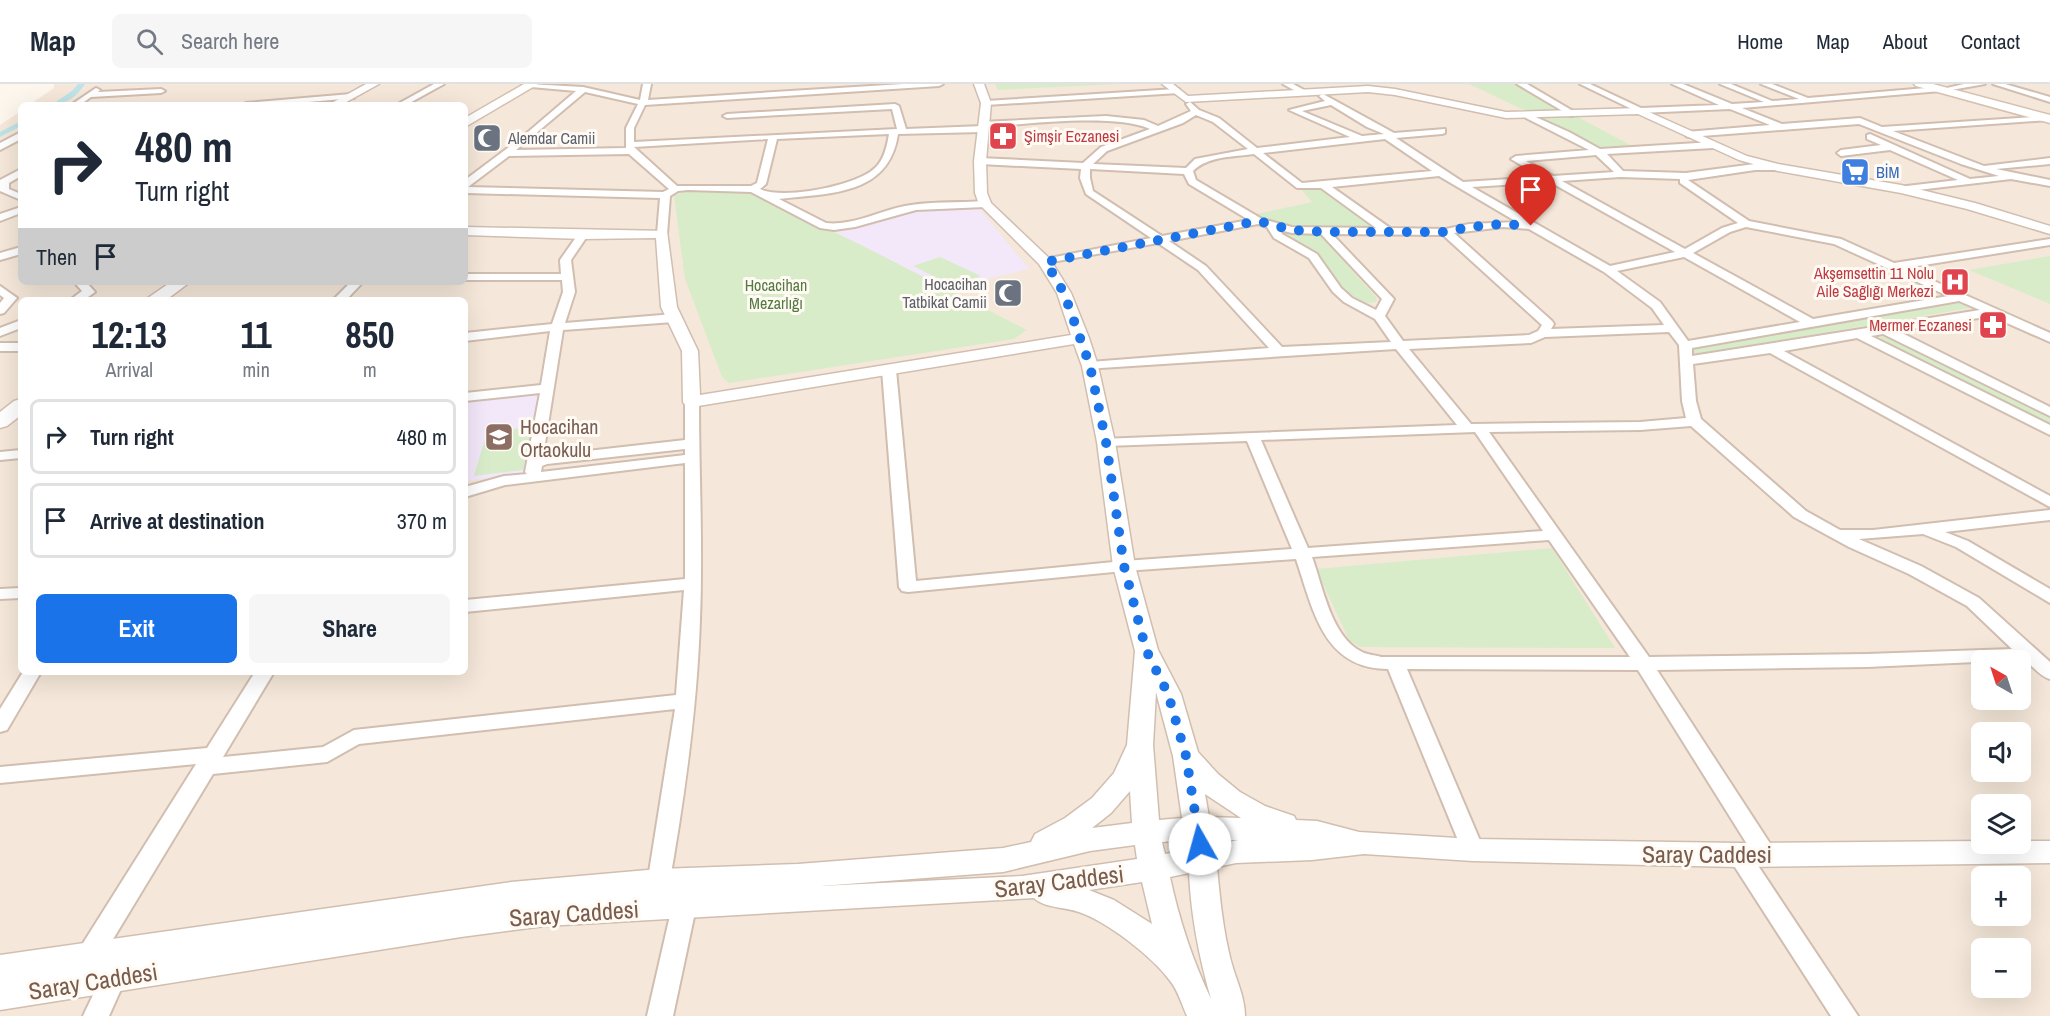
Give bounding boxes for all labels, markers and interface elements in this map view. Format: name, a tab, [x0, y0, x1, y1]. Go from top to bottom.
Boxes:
search box	[112, 14, 532, 68]
text: Map	[30, 22, 76, 60]
icon: search	[133, 25, 166, 58]
text: Search here	[181, 26, 279, 56]
text: Home	[1737, 27, 1783, 56]
text: Map	[1816, 27, 1850, 56]
text: About	[1883, 27, 1928, 56]
text: Contact	[1961, 27, 2020, 56]
text: 480 m	[135, 119, 233, 175]
pharmacy icon: Şimşir Eczanesi	[987, 120, 1019, 152]
mosque icon: Alemdar Camii	[471, 122, 503, 154]
place label: Şimşir Eczanesi	[1024, 125, 1120, 147]
icon: right	[36, 126, 114, 204]
place label: Alemdar Camii	[507, 127, 596, 149]
supermarket icon: BİM	[1839, 156, 1871, 188]
place label: BİM	[1876, 161, 1899, 183]
pin	[1505, 164, 1556, 226]
text: Turn right	[135, 173, 229, 209]
icon: arrive	[1514, 173, 1547, 206]
icon: arrive	[89, 240, 122, 273]
text: Then	[36, 242, 77, 272]
place label: Akşemsettin 11 Nolu Aile Sağlığı Merkezi	[1813, 262, 1934, 302]
hospital icon: Akşemsettin 11 Nolu Aile Sağlığı Merkezi	[1939, 266, 1971, 298]
place label: Hocacihan Tatbikat Camii	[902, 273, 987, 313]
park label: Hocacihan Mezarlığı	[745, 274, 807, 314]
mosque icon: Hocacihan Tatbikat Camii	[992, 277, 1024, 309]
pharmacy icon: Mermer Eczanesi	[1977, 309, 2009, 341]
text: 12:13	[92, 311, 167, 359]
text: 11	[241, 311, 272, 359]
text: 850	[345, 311, 394, 359]
place label: Mermer Eczanesi	[1869, 314, 1972, 336]
text: Arrival	[106, 356, 153, 383]
text: min	[242, 356, 270, 383]
text: m	[363, 356, 377, 383]
place label: Hocacihan Ortaokulu	[520, 413, 598, 463]
icon: right	[39, 420, 72, 453]
school or university icon: Hocacihan Ortaokulu	[483, 421, 515, 453]
text: Turn right	[90, 422, 174, 452]
text: 480 m	[397, 422, 447, 452]
icon: arrive	[39, 504, 72, 537]
text: Arrive at destination	[90, 506, 264, 536]
text: 370 m	[397, 506, 447, 536]
button: Exit	[36, 594, 237, 663]
button: Share	[249, 594, 450, 663]
north arrow	[1971, 650, 2031, 710]
map controls	[1971, 650, 2031, 998]
button: sound	[1971, 722, 2031, 782]
button: layers	[1971, 794, 2031, 854]
position arrow	[1168, 812, 1232, 876]
street label: Saray Caddesi	[1642, 838, 1772, 870]
street label: Saray Caddesi	[992, 857, 1126, 905]
button: +	[1971, 866, 2031, 926]
street label: Saray Caddesi	[508, 892, 640, 934]
button: −	[1971, 938, 2031, 998]
street label: Saray Caddesi	[26, 955, 160, 1007]

